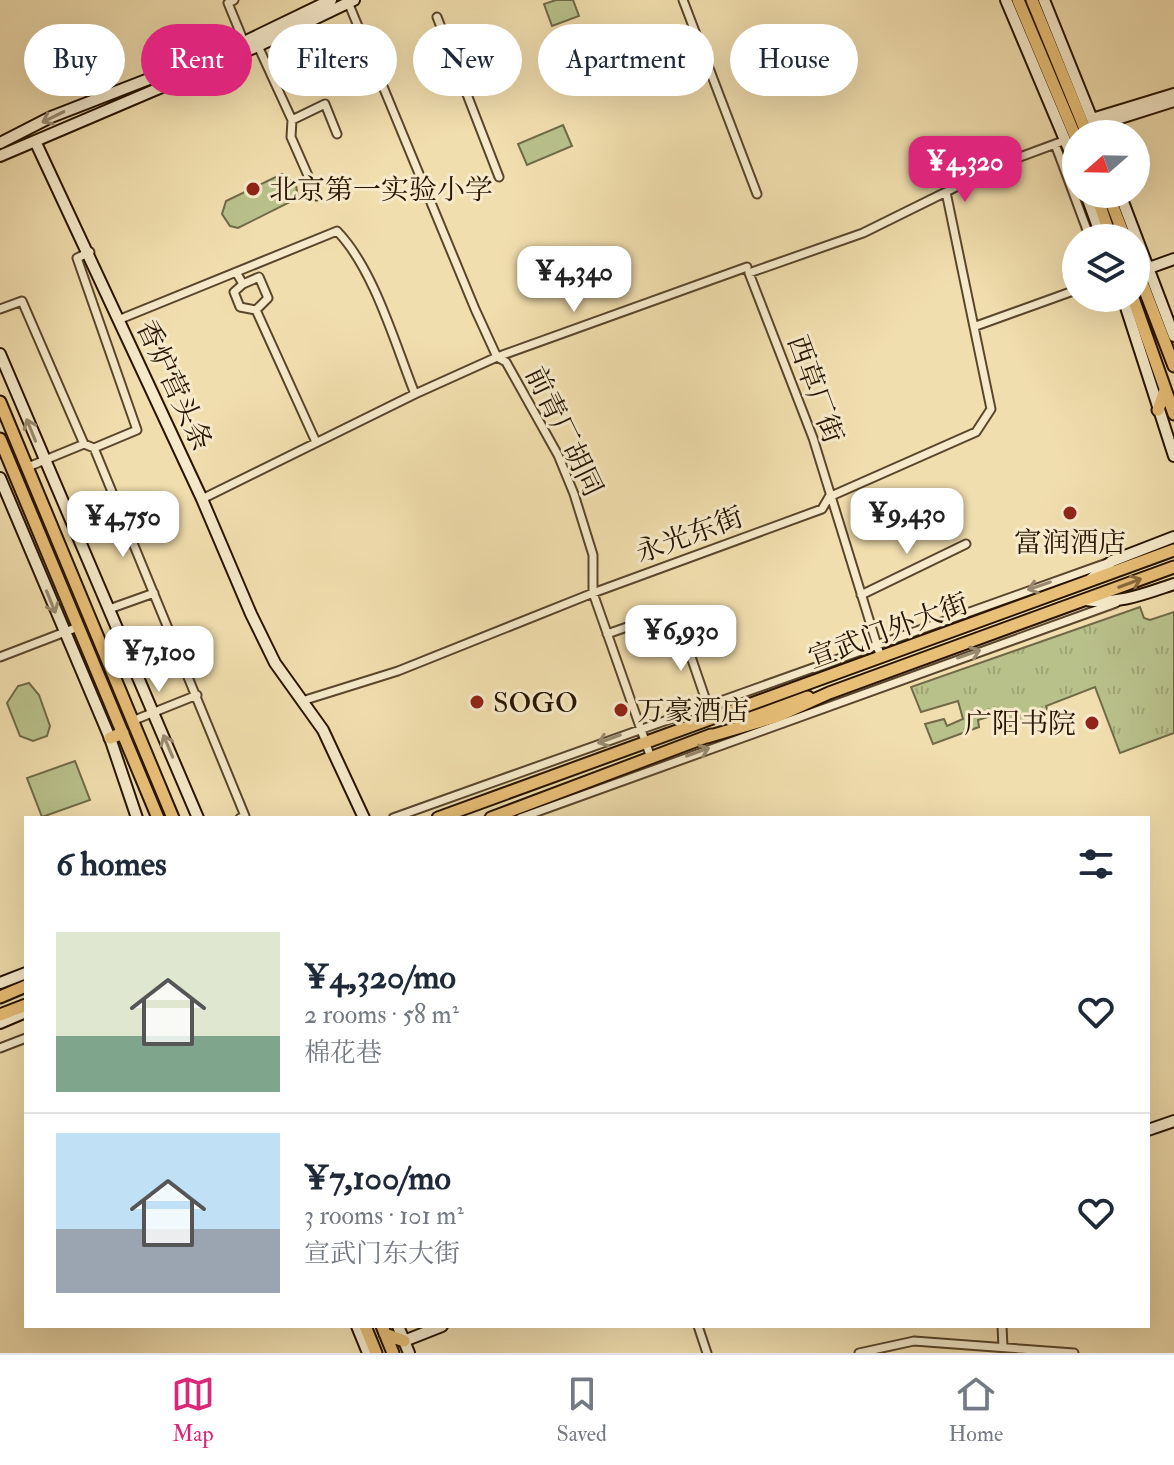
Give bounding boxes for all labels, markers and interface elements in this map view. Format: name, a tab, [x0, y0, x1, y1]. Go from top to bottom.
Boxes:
chip: Buy	[24, 24, 125, 96]
chip: Rent	[141, 24, 252, 96]
chip: Filters	[268, 24, 397, 96]
chip: New	[413, 24, 522, 96]
chip: Apartment	[538, 24, 714, 96]
chip: House	[730, 24, 858, 96]
one-way arrow	[41, 110, 65, 125]
north arrow	[1062, 120, 1150, 208]
map controls	[1062, 120, 1150, 312]
pin: ¥4,320	[900, 136, 1030, 204]
text: ¥4,320	[927, 146, 1003, 178]
place label: 北京第一实验小学	[269, 173, 493, 208]
marker: 北京第一实验小学	[244, 180, 262, 198]
button: layers	[1062, 224, 1150, 312]
pin: ¥4,340	[509, 246, 639, 314]
text: ¥4,340	[535, 256, 613, 288]
street label: 香炉营头条	[128, 315, 219, 456]
street label: 西草厂街	[779, 331, 850, 448]
street label: 前青厂胡同	[517, 361, 610, 502]
one-way arrow	[23, 419, 38, 443]
pin: ¥9,430	[842, 488, 972, 556]
pin: ¥4,750	[58, 491, 188, 559]
text: ¥9,430	[869, 498, 945, 530]
street label: 永光东街	[631, 500, 748, 571]
text: ¥4,750	[85, 501, 161, 533]
marker: 富润酒店	[1061, 504, 1079, 522]
place label: 富润酒店	[1014, 526, 1126, 561]
one-way arrow	[1117, 575, 1142, 589]
one-way arrow	[1026, 579, 1051, 594]
street label: 宣武门外大街	[804, 586, 973, 677]
one-way arrow	[45, 589, 60, 614]
pin: ¥6,930	[616, 605, 746, 673]
text: ¥6,930	[643, 615, 719, 647]
pin: ¥7,100	[94, 626, 224, 694]
text: ¥7,100	[123, 636, 195, 668]
one-way arrow	[957, 646, 982, 661]
place label: SOGO	[493, 686, 578, 721]
marker: SOGO	[468, 693, 486, 711]
place label: 万豪酒店	[637, 694, 749, 729]
marker: 万豪酒店	[612, 701, 630, 719]
place label: 广阳书院	[964, 707, 1076, 742]
marker: 广阳书院	[1083, 714, 1101, 732]
one-way arrow	[597, 732, 622, 747]
one-way arrow	[160, 734, 175, 759]
one-way arrow	[685, 743, 710, 758]
icon: filters	[1074, 842, 1118, 886]
text: 6 homes	[56, 843, 167, 886]
text: ¥4,320/mo	[304, 956, 456, 999]
icon: home	[120, 964, 216, 1060]
icon: heart	[1074, 990, 1118, 1034]
text: 2 rooms · 58 m²	[304, 999, 459, 1031]
text: 棉花巷	[304, 1037, 382, 1069]
text: ¥7,100/mo	[304, 1157, 451, 1200]
icon: home	[120, 1165, 216, 1261]
icon: heart	[1074, 1191, 1118, 1235]
text: 3 rooms · 101 m²	[304, 1200, 464, 1232]
text: 宣武门东大街	[304, 1238, 460, 1270]
tab: Map	[171, 1372, 215, 1448]
tab: Saved	[557, 1372, 607, 1448]
tab: Home	[949, 1372, 1003, 1448]

